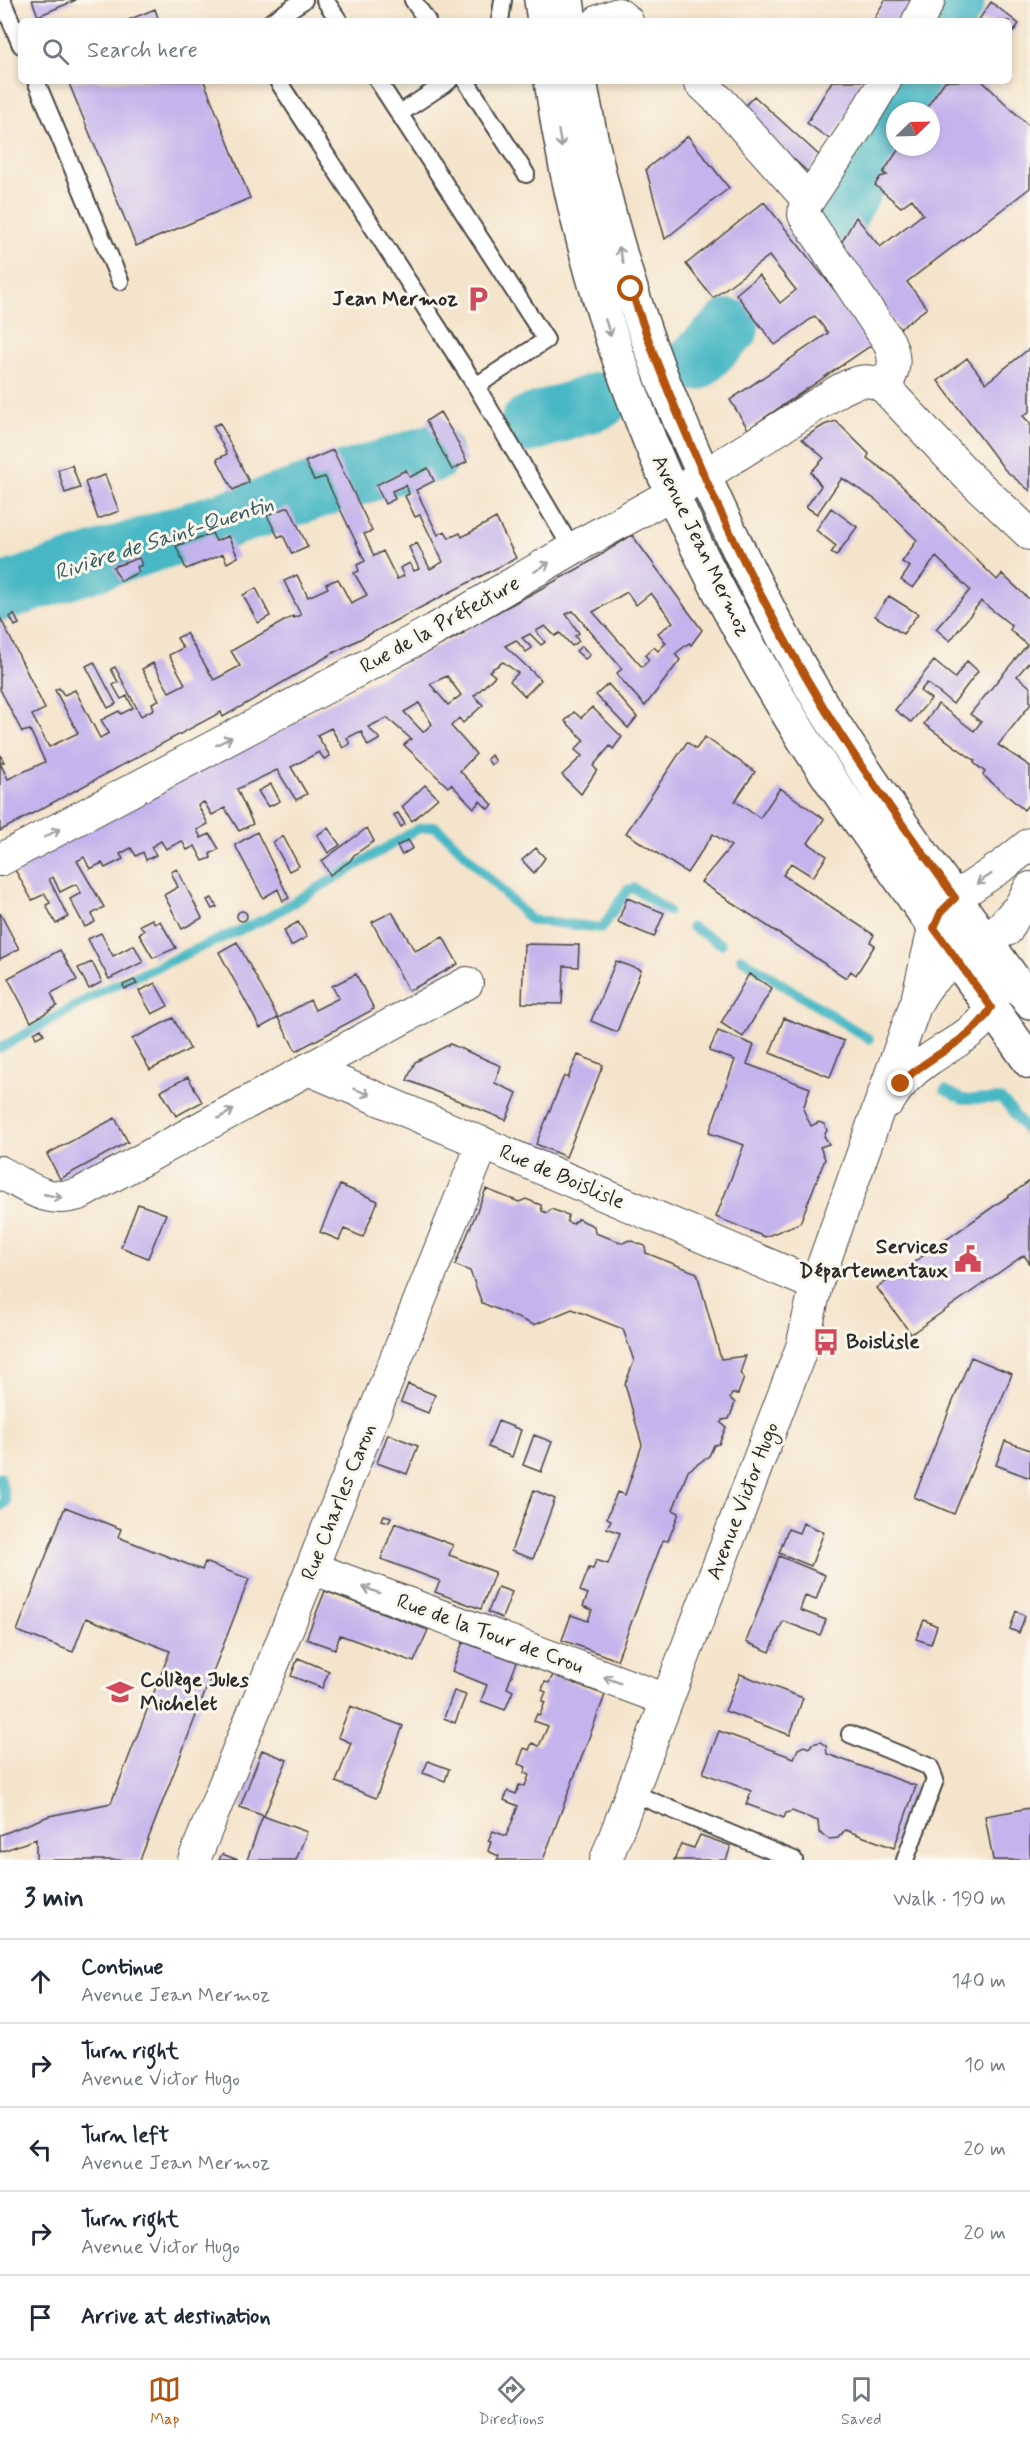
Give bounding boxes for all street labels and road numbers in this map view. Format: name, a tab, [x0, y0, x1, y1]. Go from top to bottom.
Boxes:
street label: Avenue Jean Mermoz	[645, 451, 757, 642]
street label: Rue de la Préfecture	[355, 570, 525, 680]
street label: Rue de Boislisle	[495, 1138, 629, 1216]
street label: Avenue Victor Hugo	[700, 1418, 787, 1584]
street label: Rue Charles Caron	[295, 1419, 383, 1585]
street label: Rue de la Tour de Crou	[393, 1587, 587, 1681]

